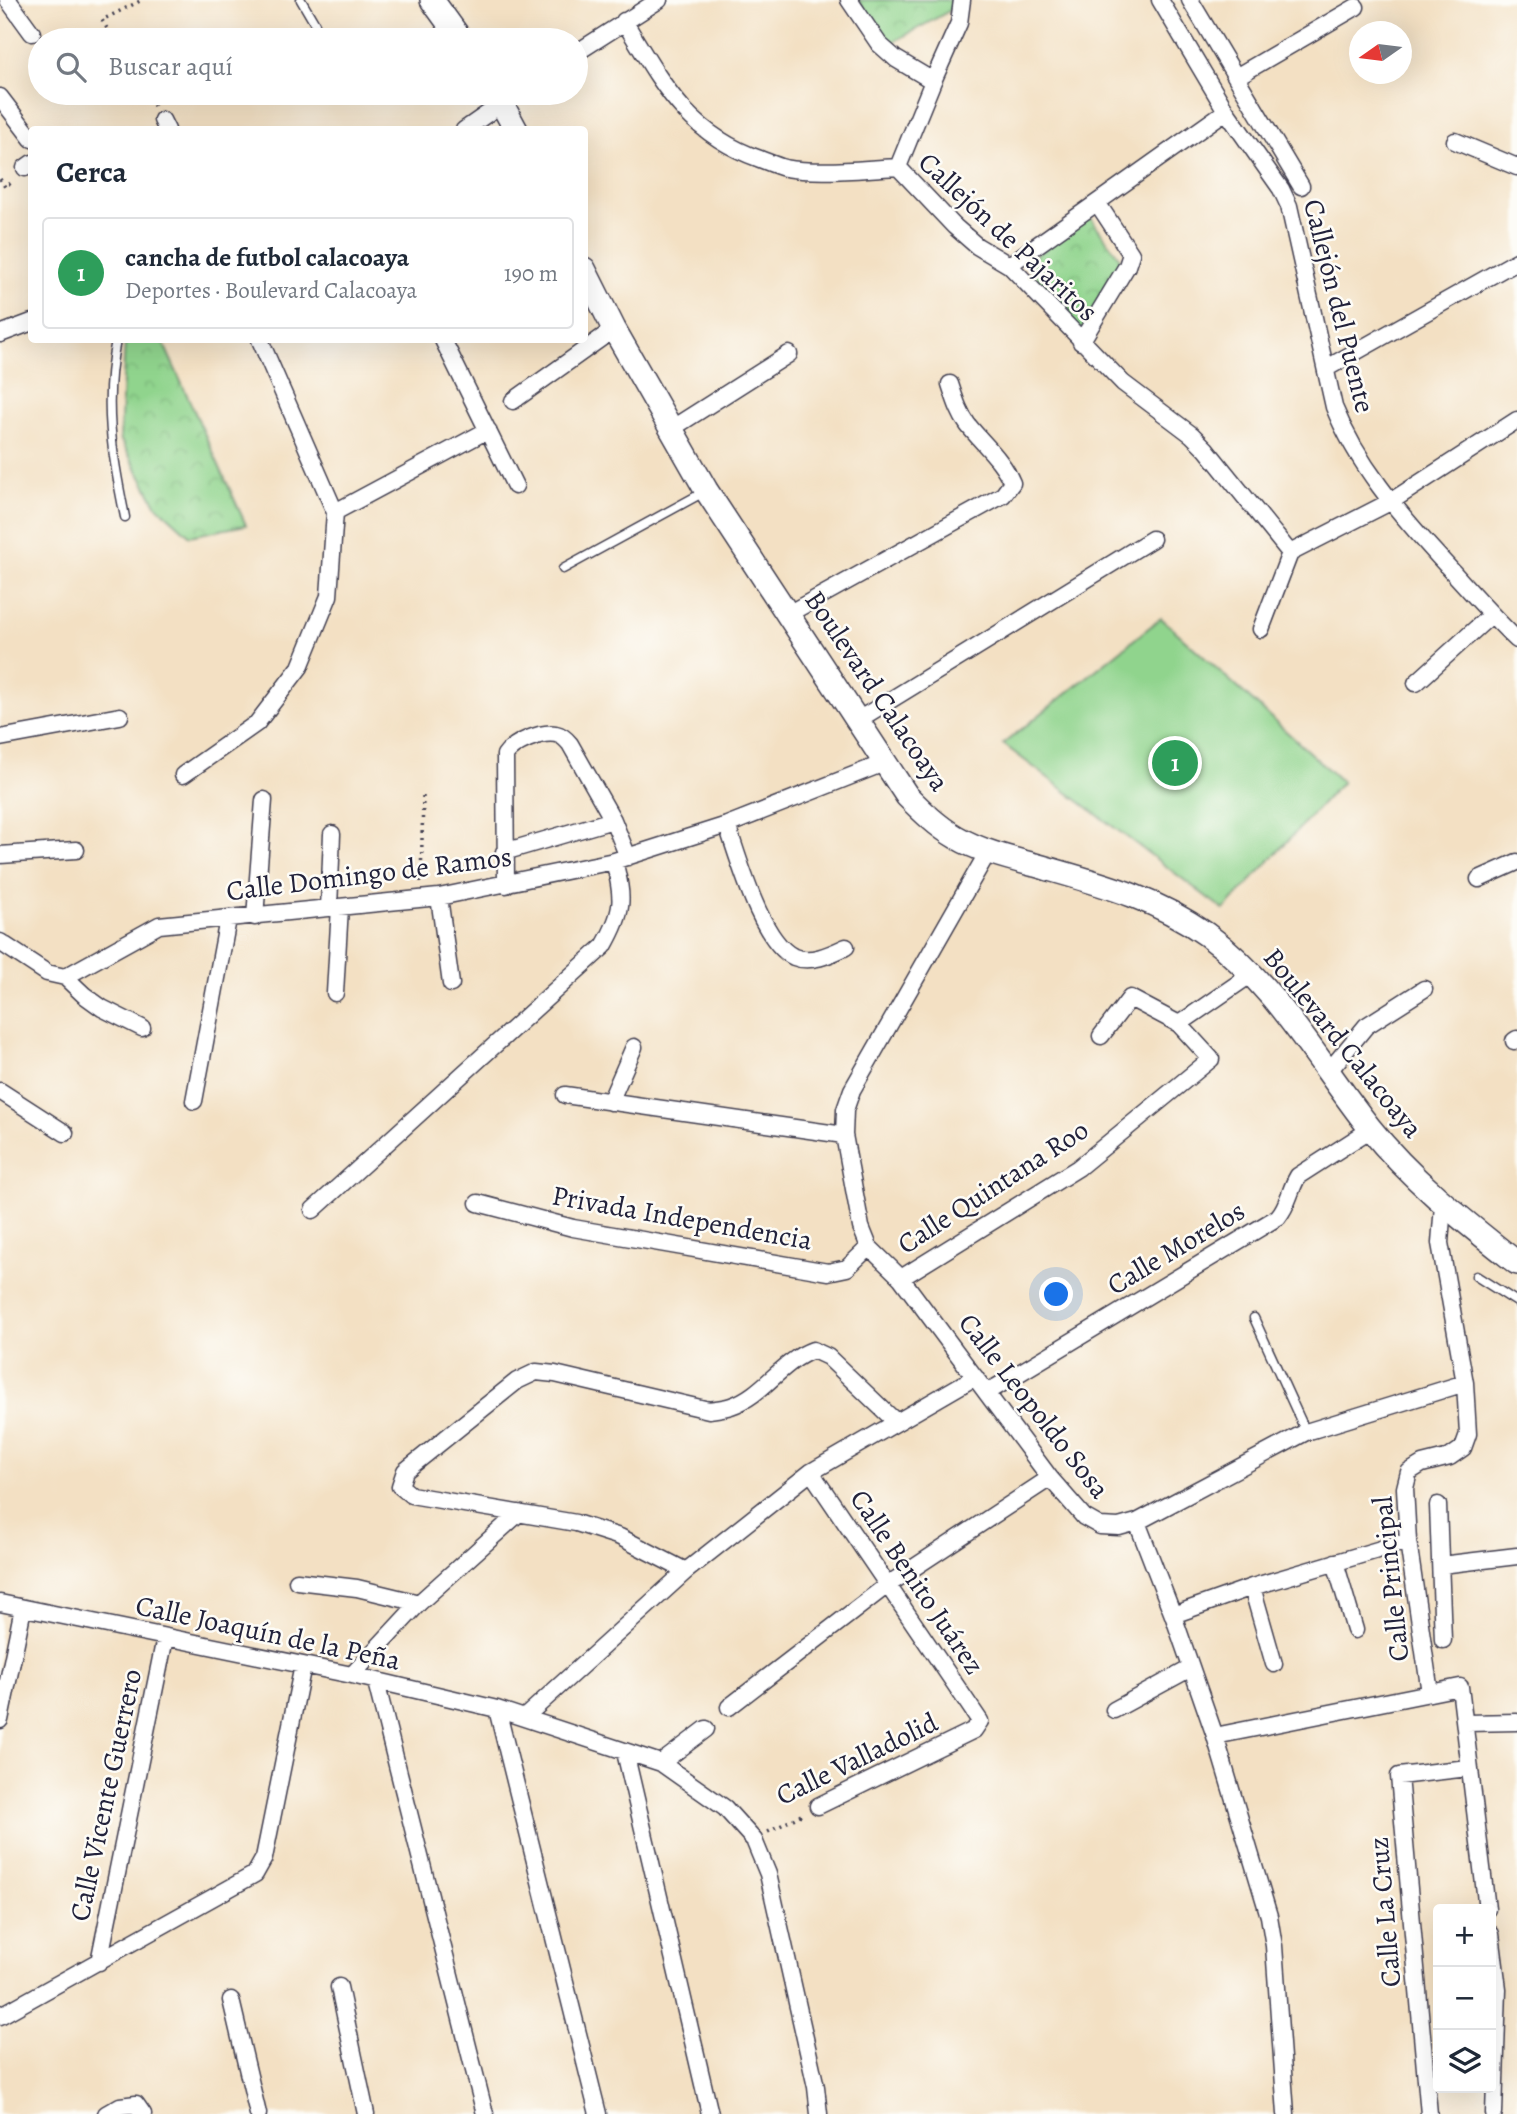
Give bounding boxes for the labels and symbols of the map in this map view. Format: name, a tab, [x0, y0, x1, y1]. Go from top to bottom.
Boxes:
north arrow	[1349, 21, 1412, 84]
street label: Callejón de Pajaritos	[910, 144, 1106, 330]
street label: Callejón del Puente	[1294, 195, 1384, 417]
street label: Boulevard Calacoaya	[796, 583, 958, 799]
pin: 1	[1152, 737, 1198, 789]
street label: Calle Domingo de Ramos	[224, 838, 514, 910]
street label: Boulevard Calacoaya	[1254, 940, 1432, 1146]
street label: Calle Quintana Roo	[890, 1111, 1096, 1263]
street label: Privada Independencia	[549, 1176, 815, 1260]
street label: Calle Morelos	[1100, 1192, 1252, 1304]
your location	[1039, 1277, 1073, 1311]
street label: Calle Leopoldo Sosa	[950, 1305, 1118, 1507]
street label: Calle Benito Juárez	[841, 1482, 993, 1682]
street label: Calle Principal	[1363, 1494, 1419, 1663]
street label: Calle Joaquín de la Peña	[132, 1586, 404, 1680]
street label: Calle Vicente Guerrero	[61, 1665, 151, 1925]
street label: Calle Valladolid	[770, 1703, 945, 1815]
street label: Calle La Cruz	[1359, 1835, 1411, 1989]

